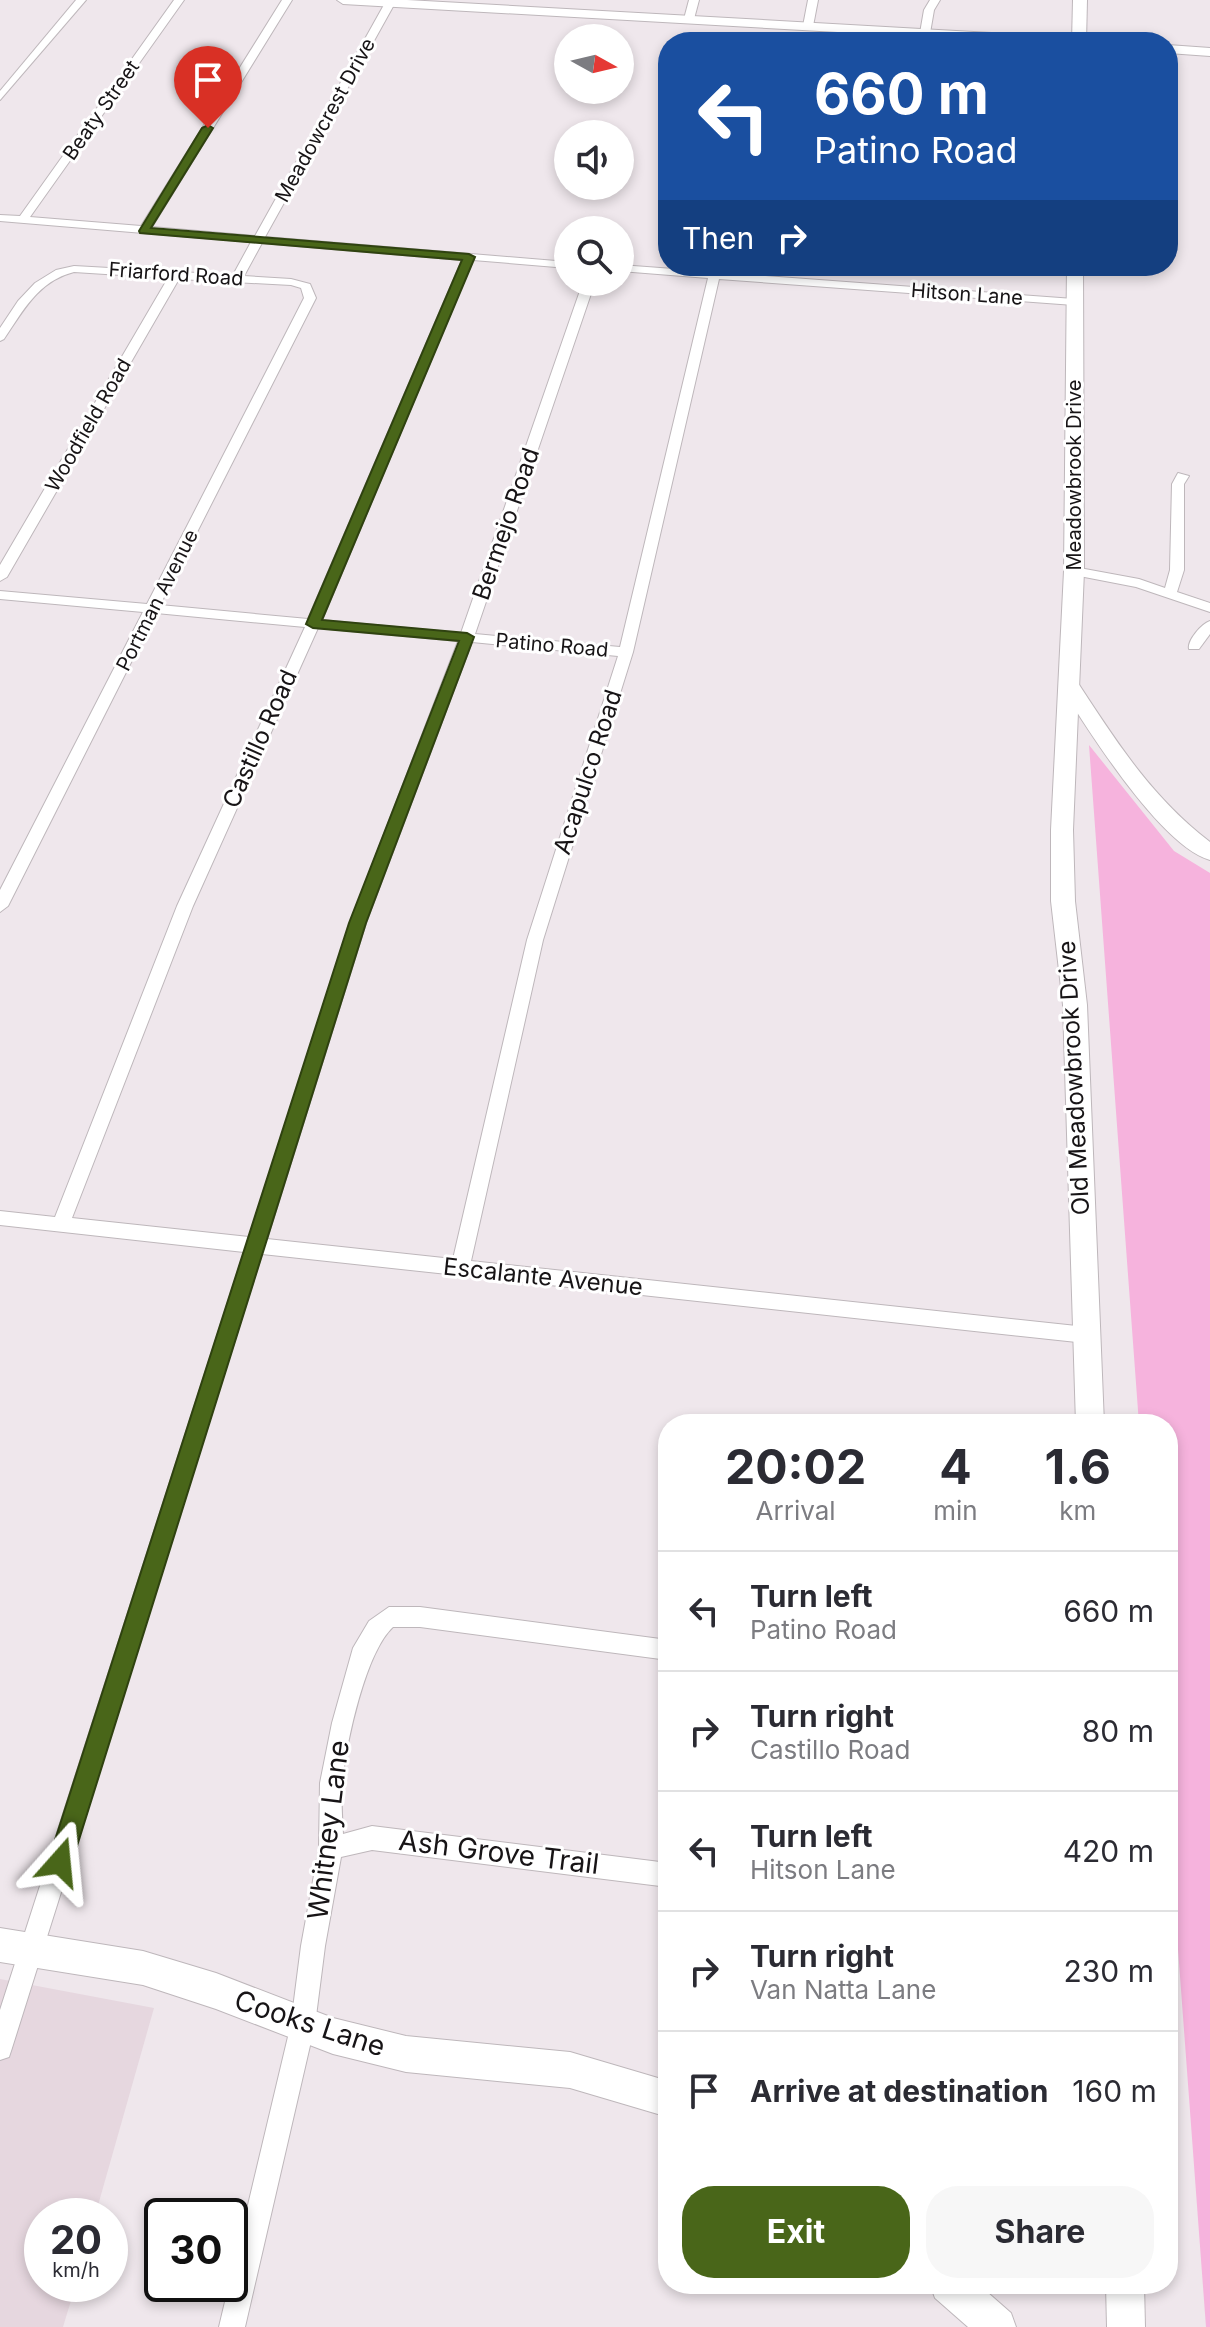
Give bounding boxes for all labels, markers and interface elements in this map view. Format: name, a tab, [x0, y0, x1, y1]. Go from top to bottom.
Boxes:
north arrow	[554, 24, 634, 104]
map controls	[554, 24, 634, 296]
street label: Meadowcrest Drive	[270, 34, 380, 206]
pin	[174, 46, 242, 128]
street label: Beaty Street	[58, 55, 144, 165]
icon: arrive	[186, 58, 230, 102]
text: 660 m	[814, 60, 989, 128]
icon: left	[682, 64, 786, 168]
button: sound	[554, 120, 634, 200]
text: Patino Road	[814, 128, 1018, 172]
button: search	[554, 216, 634, 296]
icon: right	[770, 216, 814, 260]
text: Then	[682, 220, 754, 256]
street label: Friarford Road	[108, 257, 244, 291]
street label: Hitson Lane	[910, 278, 1024, 310]
street label: Woodfield Road	[40, 354, 136, 496]
street label: Meadowbrook Drive	[1062, 379, 1086, 571]
street label: Bermejo Road	[466, 444, 545, 604]
street label: Portman Avenue	[111, 525, 203, 675]
street label: Patino Road	[495, 628, 609, 662]
street label: Castillo Road	[216, 665, 303, 812]
street label: Acapulco Road	[547, 686, 628, 858]
street label: Old Meadowbrook Drive	[1052, 940, 1095, 1216]
street label: Escalante Avenue	[442, 1252, 644, 1301]
text: 20:02	[725, 1437, 866, 1496]
text: 4	[939, 1437, 972, 1496]
text: 1.6	[1045, 1437, 1111, 1496]
text: Arrival	[756, 1495, 836, 1526]
text: min	[933, 1495, 978, 1526]
text: km	[1059, 1495, 1096, 1526]
text: Turn left	[750, 1578, 872, 1614]
icon: left	[682, 1589, 726, 1633]
text: 660 m	[1063, 1593, 1154, 1629]
text: Patino Road	[750, 1614, 897, 1645]
text: Turn right	[750, 1698, 894, 1734]
icon: right	[682, 1709, 726, 1753]
text: 80 m	[1082, 1713, 1154, 1749]
text: Castillo Road	[750, 1734, 910, 1765]
street label: Whitney Lane	[300, 1738, 356, 1922]
text: Turn left	[750, 1818, 872, 1854]
position arrow	[18, 1820, 102, 1904]
street label: Ash Grove Trail	[397, 1823, 601, 1881]
icon: left	[682, 1829, 726, 1873]
text: 420 m	[1063, 1833, 1154, 1869]
text: Hitson Lane	[750, 1854, 896, 1885]
text: Turn right	[750, 1938, 894, 1974]
icon: right	[682, 1949, 726, 1993]
text: 230 m	[1064, 1953, 1154, 1989]
text: Van Natta Lane	[750, 1974, 936, 2005]
street label: Cooks Lane	[230, 1983, 390, 2063]
icon: arrive	[682, 2069, 726, 2113]
text: Arrive at destination	[750, 2073, 1048, 2109]
text: 160 m	[1072, 2073, 1157, 2109]
button: Exit	[682, 2186, 910, 2278]
button: Share	[926, 2186, 1154, 2278]
speed limit sign: 30	[144, 2198, 248, 2302]
text: 20	[50, 2215, 102, 2264]
text: km/h	[52, 2258, 100, 2282]

